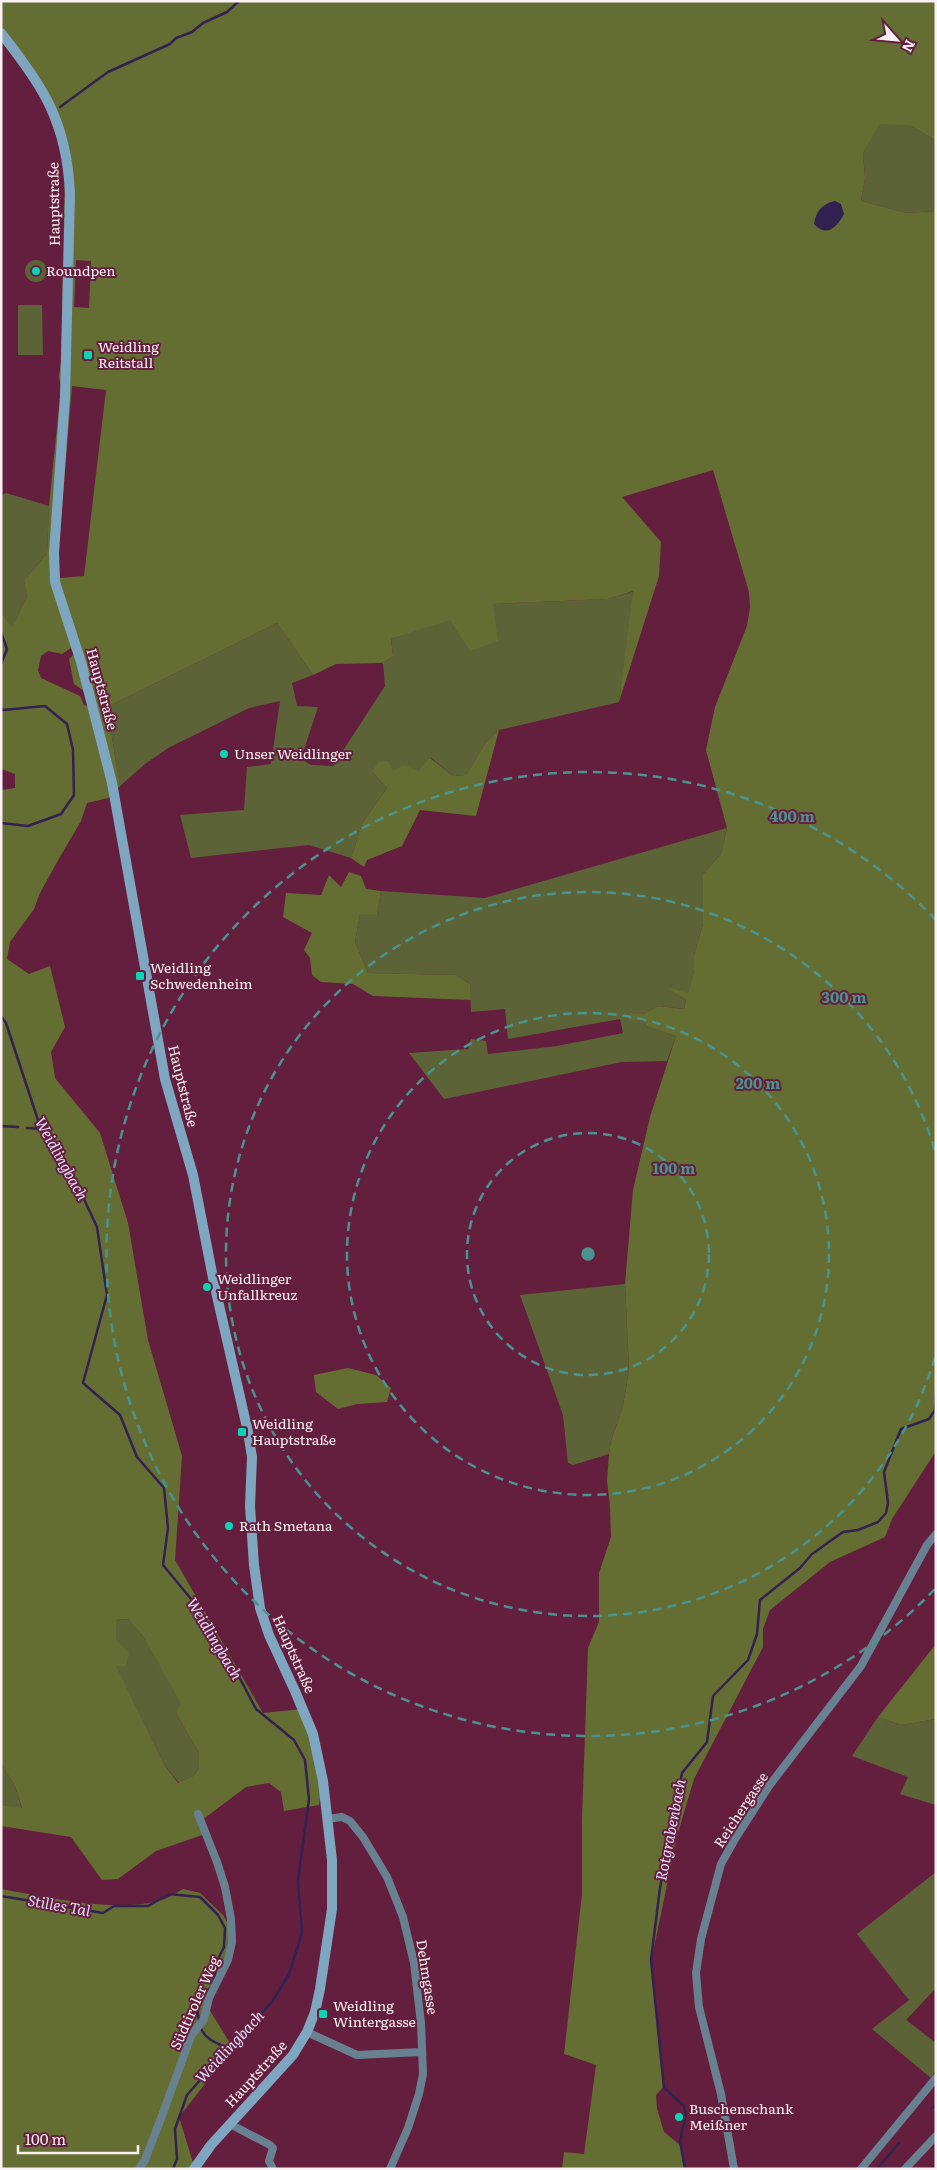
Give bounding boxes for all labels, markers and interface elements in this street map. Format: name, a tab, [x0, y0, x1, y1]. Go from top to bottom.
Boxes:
north arrow	[872, 15, 922, 65]
text: N	[898, 37, 921, 56]
street label: Hauptstraße	[42, 162, 64, 246]
place label: Roundpen	[46, 260, 115, 280]
marker: Roundpen	[30, 265, 42, 277]
place label: Weidling Reitstall	[98, 336, 159, 372]
marker: Weidling Reitstall	[82, 349, 94, 361]
street label: Hauptstraße	[82, 646, 124, 732]
place label: Unser Weidlinger	[234, 743, 352, 763]
marker: Unser Weidlinger	[218, 748, 230, 760]
text: 400 m	[769, 804, 815, 827]
place label: Weidling Schwedenheim	[150, 957, 253, 993]
marker: Weidling Schwedenheim	[134, 970, 146, 982]
text: 300 m	[822, 985, 866, 1008]
street label: Hauptstraße	[164, 1043, 204, 1129]
text: 200 m	[736, 1071, 780, 1094]
water label: Weidlingbach	[30, 1112, 95, 1204]
text: 100 m	[653, 1156, 695, 1179]
centre of rings	[579, 1245, 597, 1263]
place label: Weidlinger Unfallkreuz	[217, 1268, 298, 1304]
marker: Weidlinger Unfallkreuz	[201, 1281, 213, 1293]
place label: Weidling Hauptstraße	[252, 1413, 336, 1449]
marker: Weidling Hauptstraße	[236, 1426, 248, 1438]
place label: Rath Smetana	[239, 1515, 333, 1535]
marker: Rath Smetana	[223, 1520, 235, 1532]
water label: Weidlingbach	[182, 1593, 249, 1684]
street label: Hauptstraße	[269, 1611, 321, 1696]
street label: Reichergasse	[708, 1768, 772, 1851]
water label: Rotgrabenbach	[648, 1777, 691, 1883]
water label: Stilles Tal	[26, 1888, 93, 1921]
street label: Dehmgasse	[412, 1938, 444, 2016]
street label: Südtiroler Weg	[165, 1952, 224, 2053]
place label: Weidling Wintergasse	[333, 1995, 416, 2031]
water label: Weidlingbach	[189, 2004, 269, 2088]
marker: Weidling Wintergasse	[317, 2008, 329, 2020]
street label: Hauptstraße	[220, 2035, 291, 2111]
place label: Buschenschank Meißner	[689, 2098, 794, 2134]
marker: Buschenschank Meißner	[673, 2111, 685, 2123]
scale bar	[18, 2122, 138, 2154]
text: 100 m	[25, 2127, 66, 2150]

